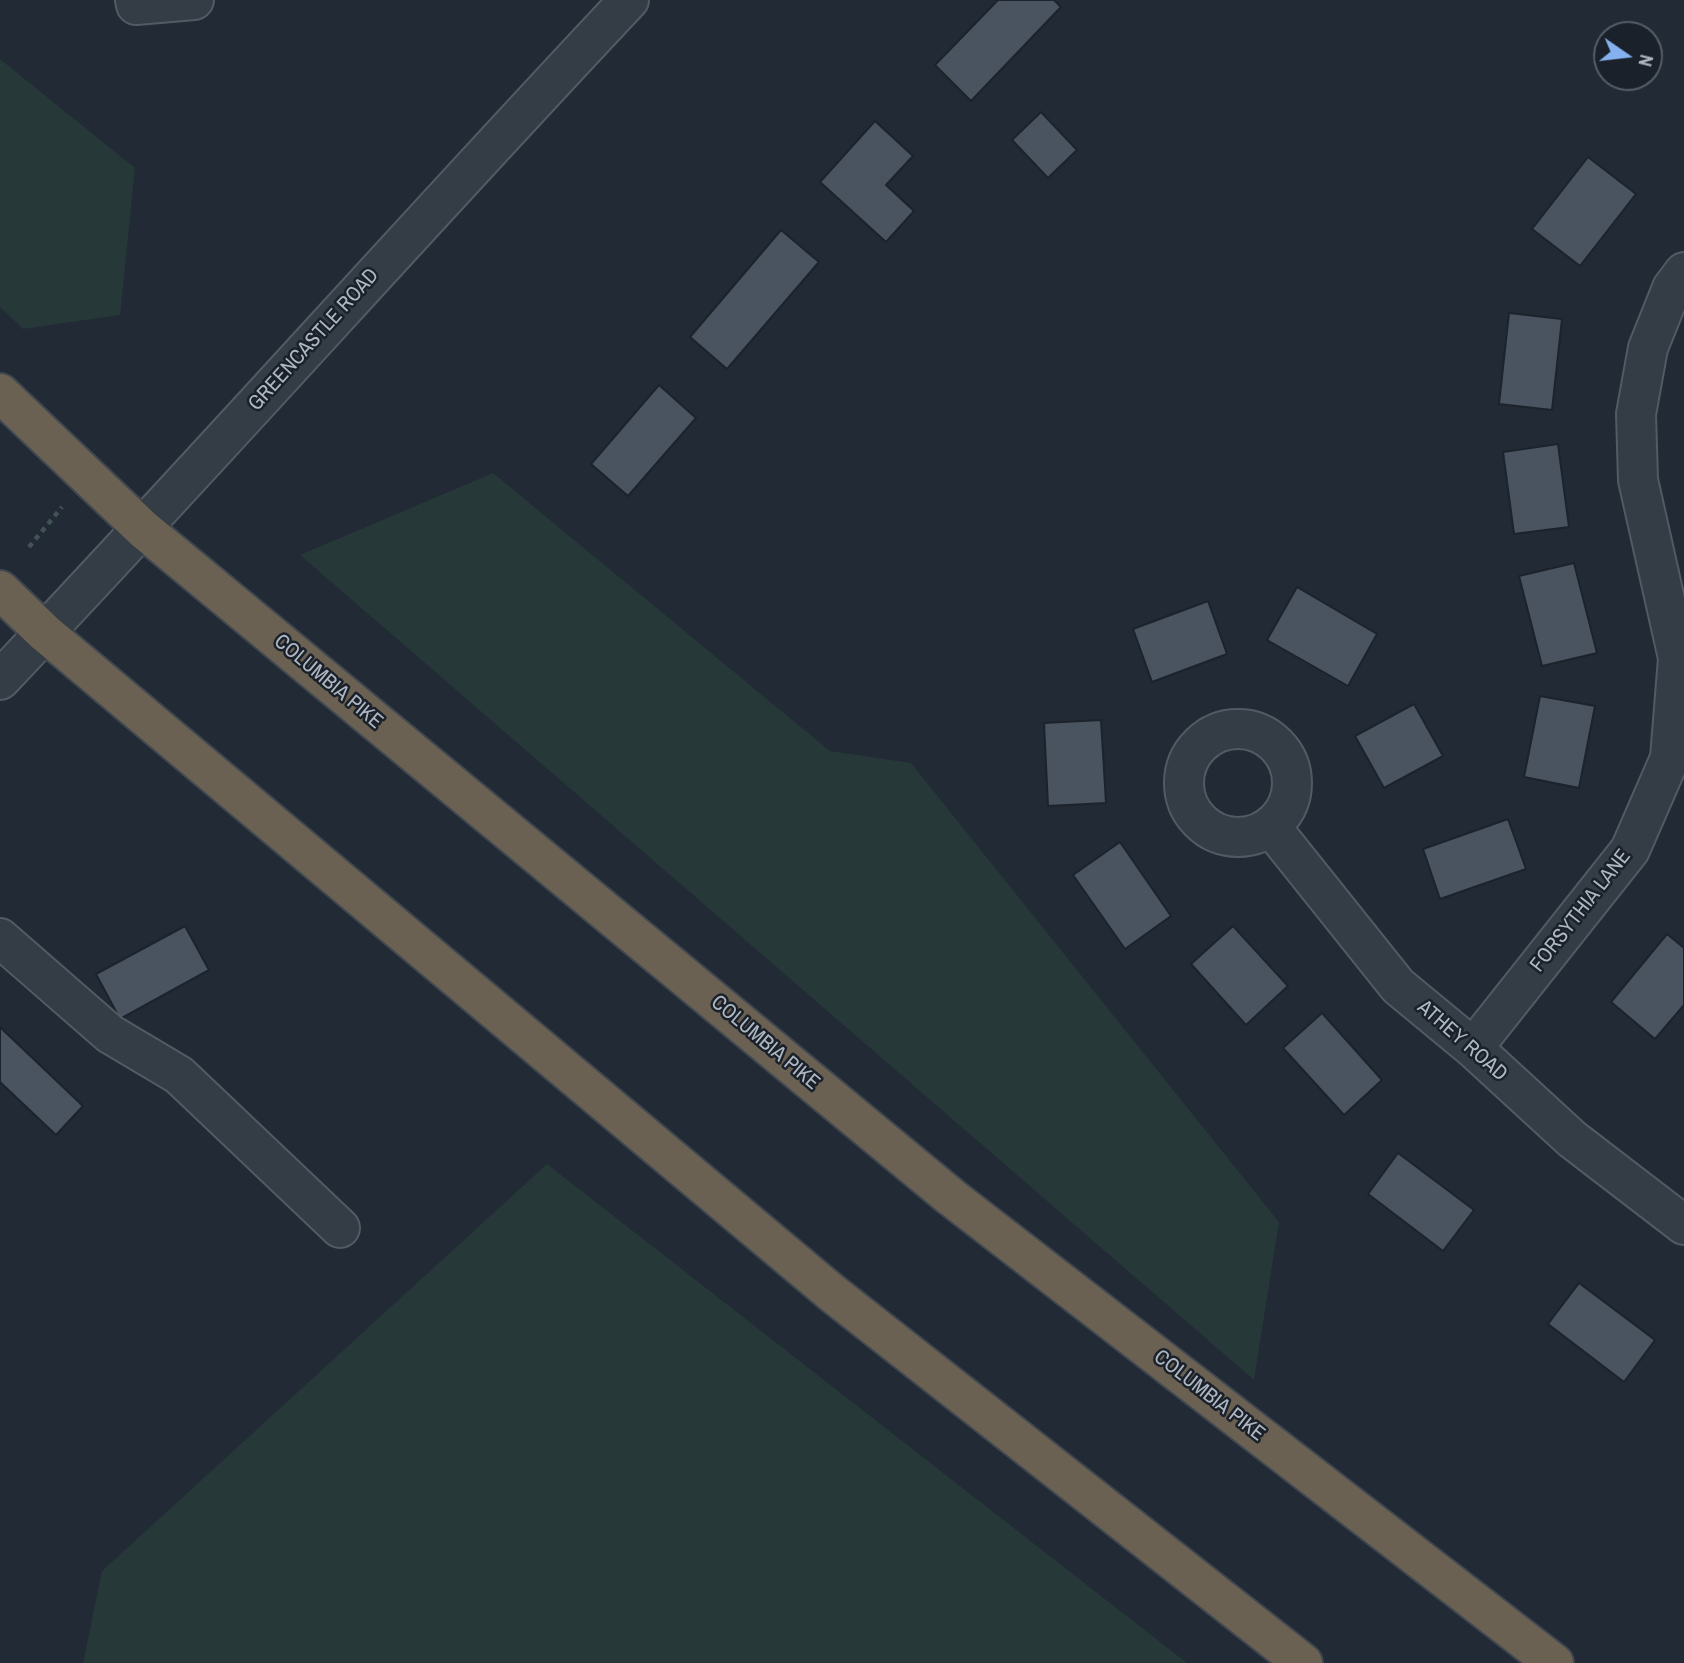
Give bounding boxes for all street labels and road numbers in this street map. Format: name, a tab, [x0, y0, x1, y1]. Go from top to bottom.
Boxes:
street label: GREENCASTLE ROAD	[243, 264, 385, 416]
street label: COLUMBIA PIKE	[269, 629, 387, 735]
street label: FORSYTHIA LANE	[1525, 845, 1637, 977]
street label: COLUMBIA PIKE	[706, 990, 824, 1096]
street label: ATHEY ROAD	[1412, 995, 1512, 1087]
street label: COLUMBIA PIKE	[1148, 1345, 1270, 1447]

